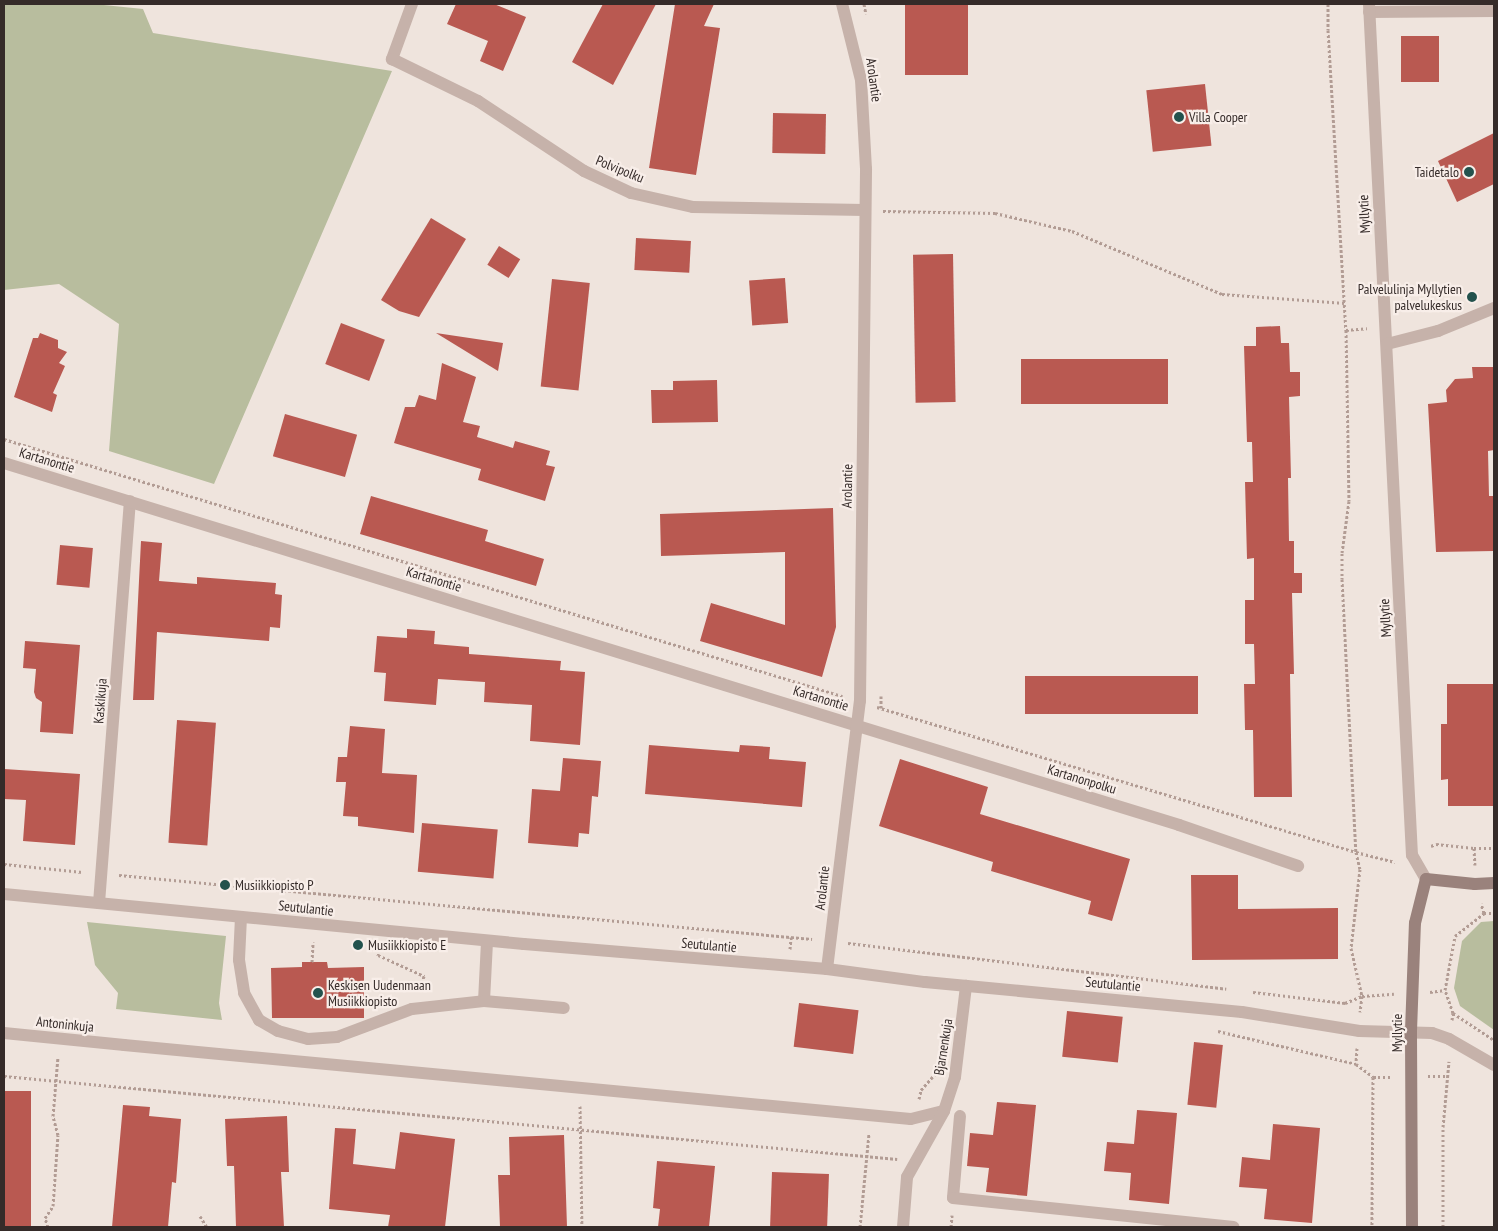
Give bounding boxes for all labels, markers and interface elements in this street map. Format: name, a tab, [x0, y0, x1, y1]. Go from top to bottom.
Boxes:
street label: Arolantie	[863, 57, 885, 103]
place label: Villa Cooper	[1189, 109, 1247, 125]
marker: Villa Cooper	[1173, 111, 1185, 123]
street label: Polvipolku	[593, 152, 647, 186]
place label: Taidetalo	[1415, 164, 1459, 180]
marker: Taidetalo	[1463, 166, 1475, 178]
street label: Myllytie	[1355, 194, 1373, 234]
place label: Palvelulinja Myllytien palvelukeskus	[1358, 281, 1462, 314]
marker: Palvelulinja Myllytien palvelukeskus	[1466, 291, 1478, 303]
street label: Kartanontie	[17, 444, 77, 476]
street label: Arolantie	[838, 464, 856, 508]
street label: Kartanontie	[404, 563, 464, 595]
street label: Myllytie	[1376, 598, 1394, 638]
street label: Kaskikuja	[90, 678, 110, 724]
street label: Kartanontie	[791, 682, 851, 714]
street label: Kartanonpolku	[1046, 761, 1118, 797]
street label: Arolantie	[811, 865, 833, 911]
place label: Musiikkiopisto P	[235, 877, 314, 893]
marker: Musiikkiopisto P	[219, 879, 231, 891]
street label: Seutulantie	[278, 897, 334, 919]
street label: Seutulantie	[681, 934, 737, 956]
place label: Musiikkiopisto E	[368, 937, 446, 953]
marker: Musiikkiopisto E	[352, 939, 364, 951]
street label: Seutulantie	[1085, 973, 1141, 995]
place label: Keskisen Uudenmaan Musiikkiopisto	[328, 977, 431, 1010]
marker: Keskisen Uudenmaan Musiikkiopisto	[312, 987, 324, 999]
street label: Antoninkuja	[35, 1013, 95, 1035]
street label: Myllytie	[1389, 1014, 1405, 1052]
street label: Bjarnenkuja	[930, 1017, 956, 1077]

